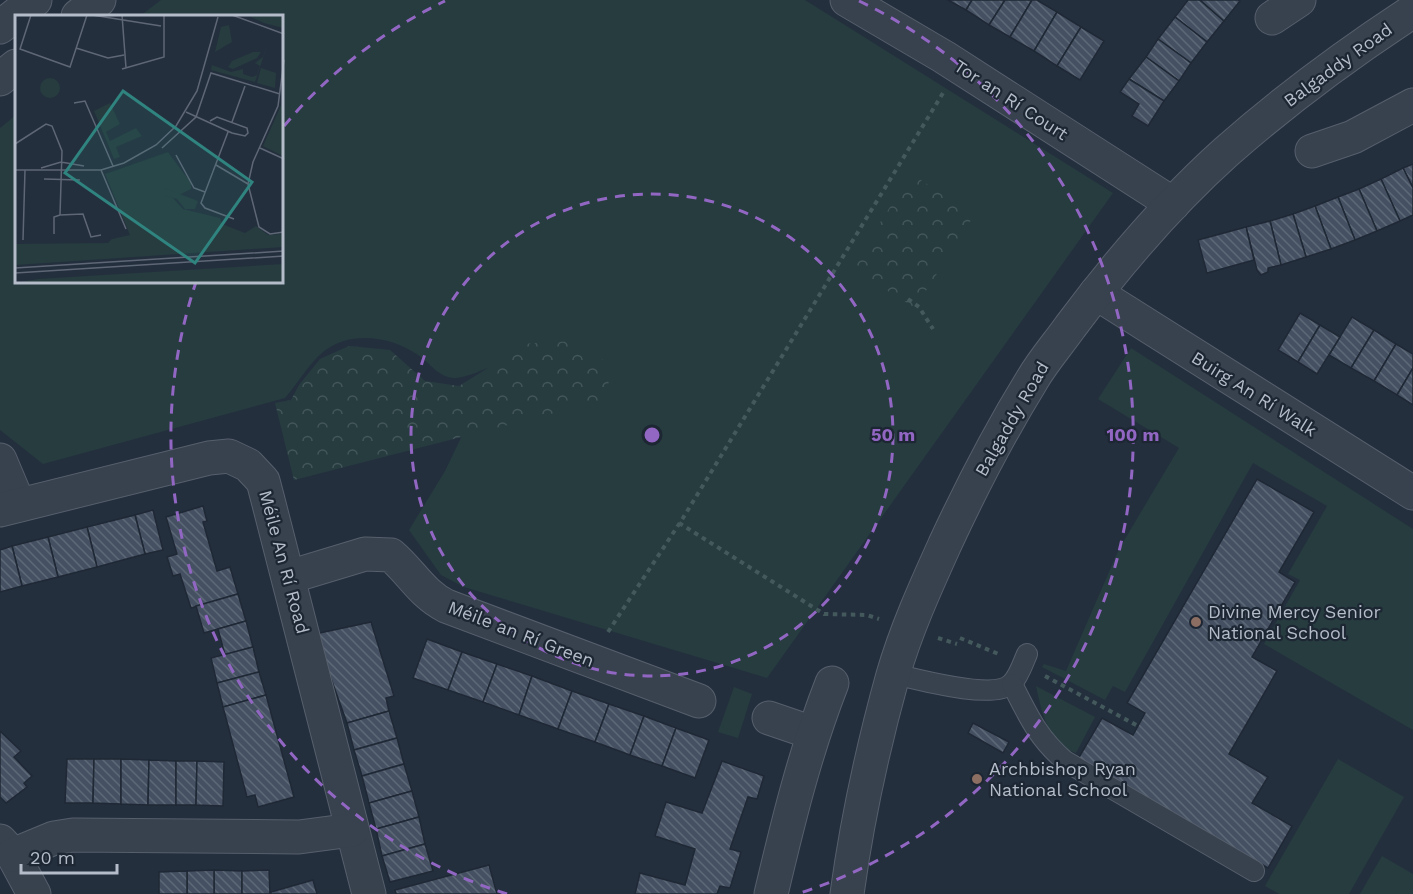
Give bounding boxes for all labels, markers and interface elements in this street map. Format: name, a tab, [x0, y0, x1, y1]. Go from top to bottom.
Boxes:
inset map	[15, 15, 284, 284]
street label: Balgaddy Road	[1279, 18, 1396, 111]
street label: Tor an Rí Court	[950, 55, 1073, 144]
street label: Buirg An Rí Walk	[1188, 347, 1321, 441]
street label: Balgaddy Road	[970, 358, 1053, 480]
text: 50 m	[871, 424, 915, 445]
text: 100 m	[1106, 424, 1160, 445]
centre of rings	[642, 425, 662, 445]
street label: Méile An Rí Road	[255, 488, 314, 636]
street label: Méile an Rí Green	[445, 596, 597, 671]
place label: Divine Mercy Senior National School	[1208, 601, 1381, 643]
marker: Divine Mercy Senior National School	[1189, 615, 1203, 629]
place label: Archbishop Ryan National School	[989, 758, 1136, 800]
marker: Archbishop Ryan National School	[970, 772, 984, 786]
scale bar	[21, 837, 117, 875]
text: 20 m	[30, 847, 75, 868]

